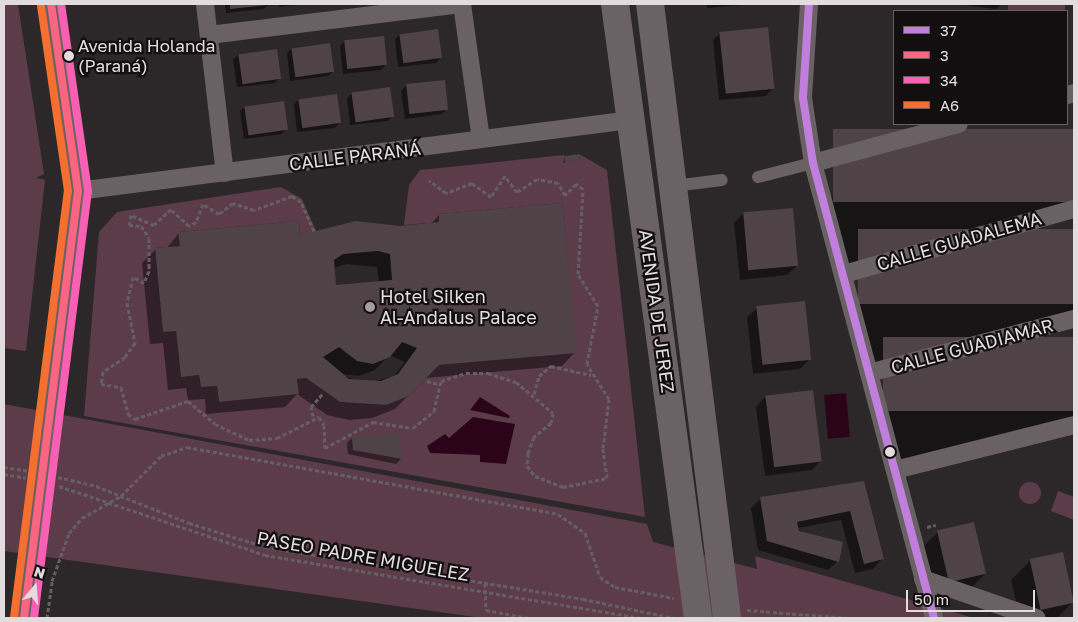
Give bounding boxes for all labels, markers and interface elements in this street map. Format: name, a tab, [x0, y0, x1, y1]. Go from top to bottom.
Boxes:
legend	[893, 10, 1068, 125]
text: 37	[940, 21, 957, 39]
place label: Avenida Holanda (Paraná)	[78, 36, 215, 76]
text: 3	[940, 46, 949, 64]
marker: Avenida Holanda (Paraná)	[64, 51, 74, 61]
text: 34	[940, 71, 958, 89]
text: A6	[940, 96, 959, 114]
street label: CALLE PARANÁ	[288, 137, 422, 175]
street label: CALLE GUADALEMA	[874, 207, 1044, 275]
street label: AVENIDA DE JEREZ	[635, 228, 679, 394]
place label: Hotel Silken Al-Andalus Palace	[380, 286, 537, 328]
marker: Hotel Silken Al-Andalus Palace	[364, 301, 376, 313]
street label: CALLE GUADIAMAR	[888, 314, 1056, 378]
unlabelled marker	[885, 447, 895, 457]
street label: PASEO PADRE MIGUELEZ	[255, 527, 471, 585]
north arrow	[10, 562, 60, 612]
text: N	[32, 563, 47, 582]
scale bar	[908, 580, 1037, 612]
text: 50 m	[914, 590, 949, 608]

